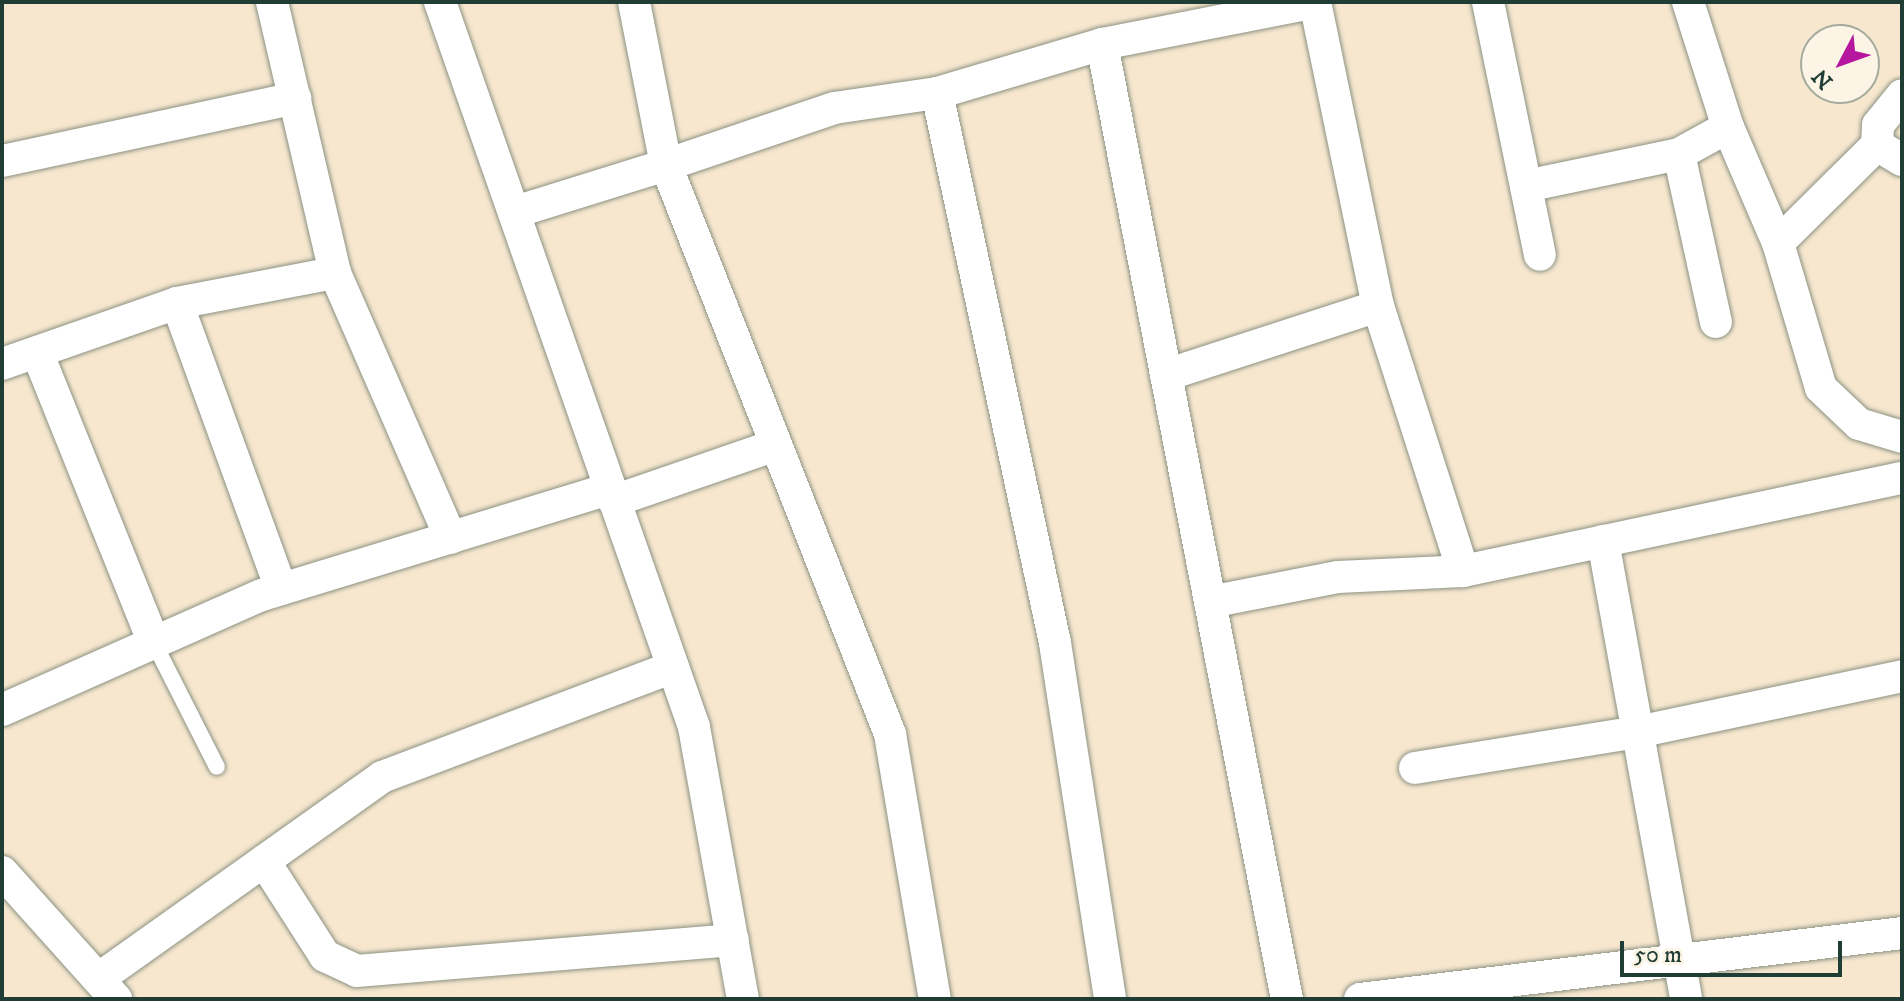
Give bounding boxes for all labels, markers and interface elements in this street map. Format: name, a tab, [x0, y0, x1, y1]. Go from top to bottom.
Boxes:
north arrow	[1800, 24, 1880, 104]
text: N	[1807, 63, 1839, 94]
scale bar	[1624, 925, 1846, 975]
text: 50 m	[1634, 940, 1682, 970]

